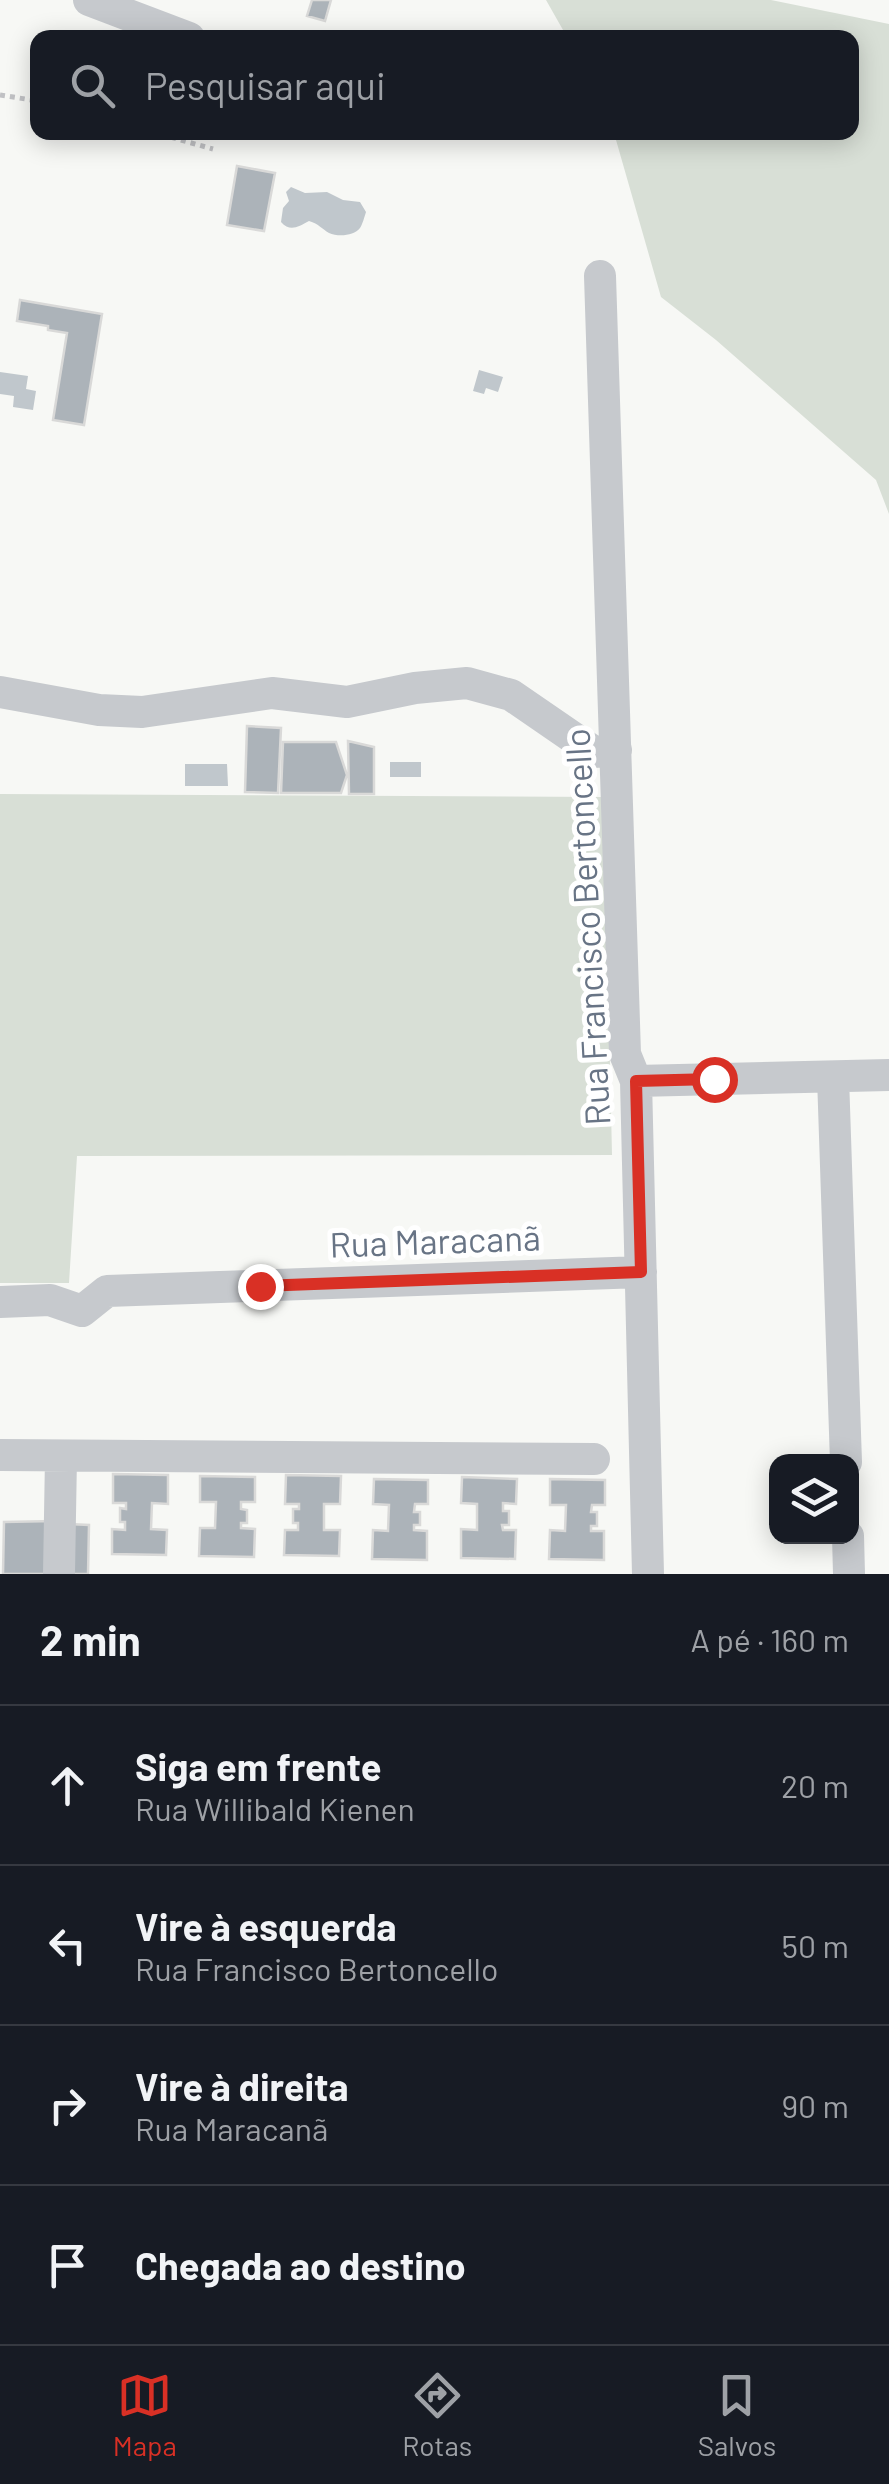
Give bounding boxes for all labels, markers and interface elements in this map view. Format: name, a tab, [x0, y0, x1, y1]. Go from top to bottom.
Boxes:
search box	[30, 30, 859, 140]
icon: search	[65, 58, 120, 113]
text: Pesquisar aqui	[145, 62, 386, 108]
street label: Rua Francisco Bertoncello	[555, 727, 617, 1127]
route start	[692, 1057, 738, 1103]
street label: Rua Maracanã	[329, 1215, 541, 1265]
route end	[238, 1264, 284, 1310]
map controls	[769, 1454, 859, 1544]
button: layers	[769, 1454, 859, 1544]
text: 2 min	[40, 1614, 141, 1664]
text: A pé · 160 m	[691, 1620, 849, 1658]
text: Siga em frente	[135, 1743, 381, 1789]
icon: ahead	[40, 1758, 95, 1813]
text: 20 m	[781, 1766, 849, 1804]
text: Rua Willibald Kienen	[135, 1789, 415, 1827]
text: Vire à esquerda	[135, 1903, 397, 1949]
icon: left	[40, 1918, 95, 1973]
text: 50 m	[782, 1926, 849, 1964]
text: Rua Francisco Bertoncello	[135, 1949, 498, 1987]
text: Vire à direita	[135, 2063, 349, 2109]
icon: right	[40, 2078, 95, 2133]
text: 90 m	[781, 2086, 849, 2124]
text: Rua Maracanã	[135, 2109, 328, 2147]
icon: arrive	[40, 2238, 95, 2293]
text: Chegada ao destino	[135, 2242, 466, 2288]
tab: Mapa	[113, 2368, 177, 2462]
tab: Rotas	[402, 2368, 472, 2462]
tab: Salvos	[698, 2368, 776, 2462]

